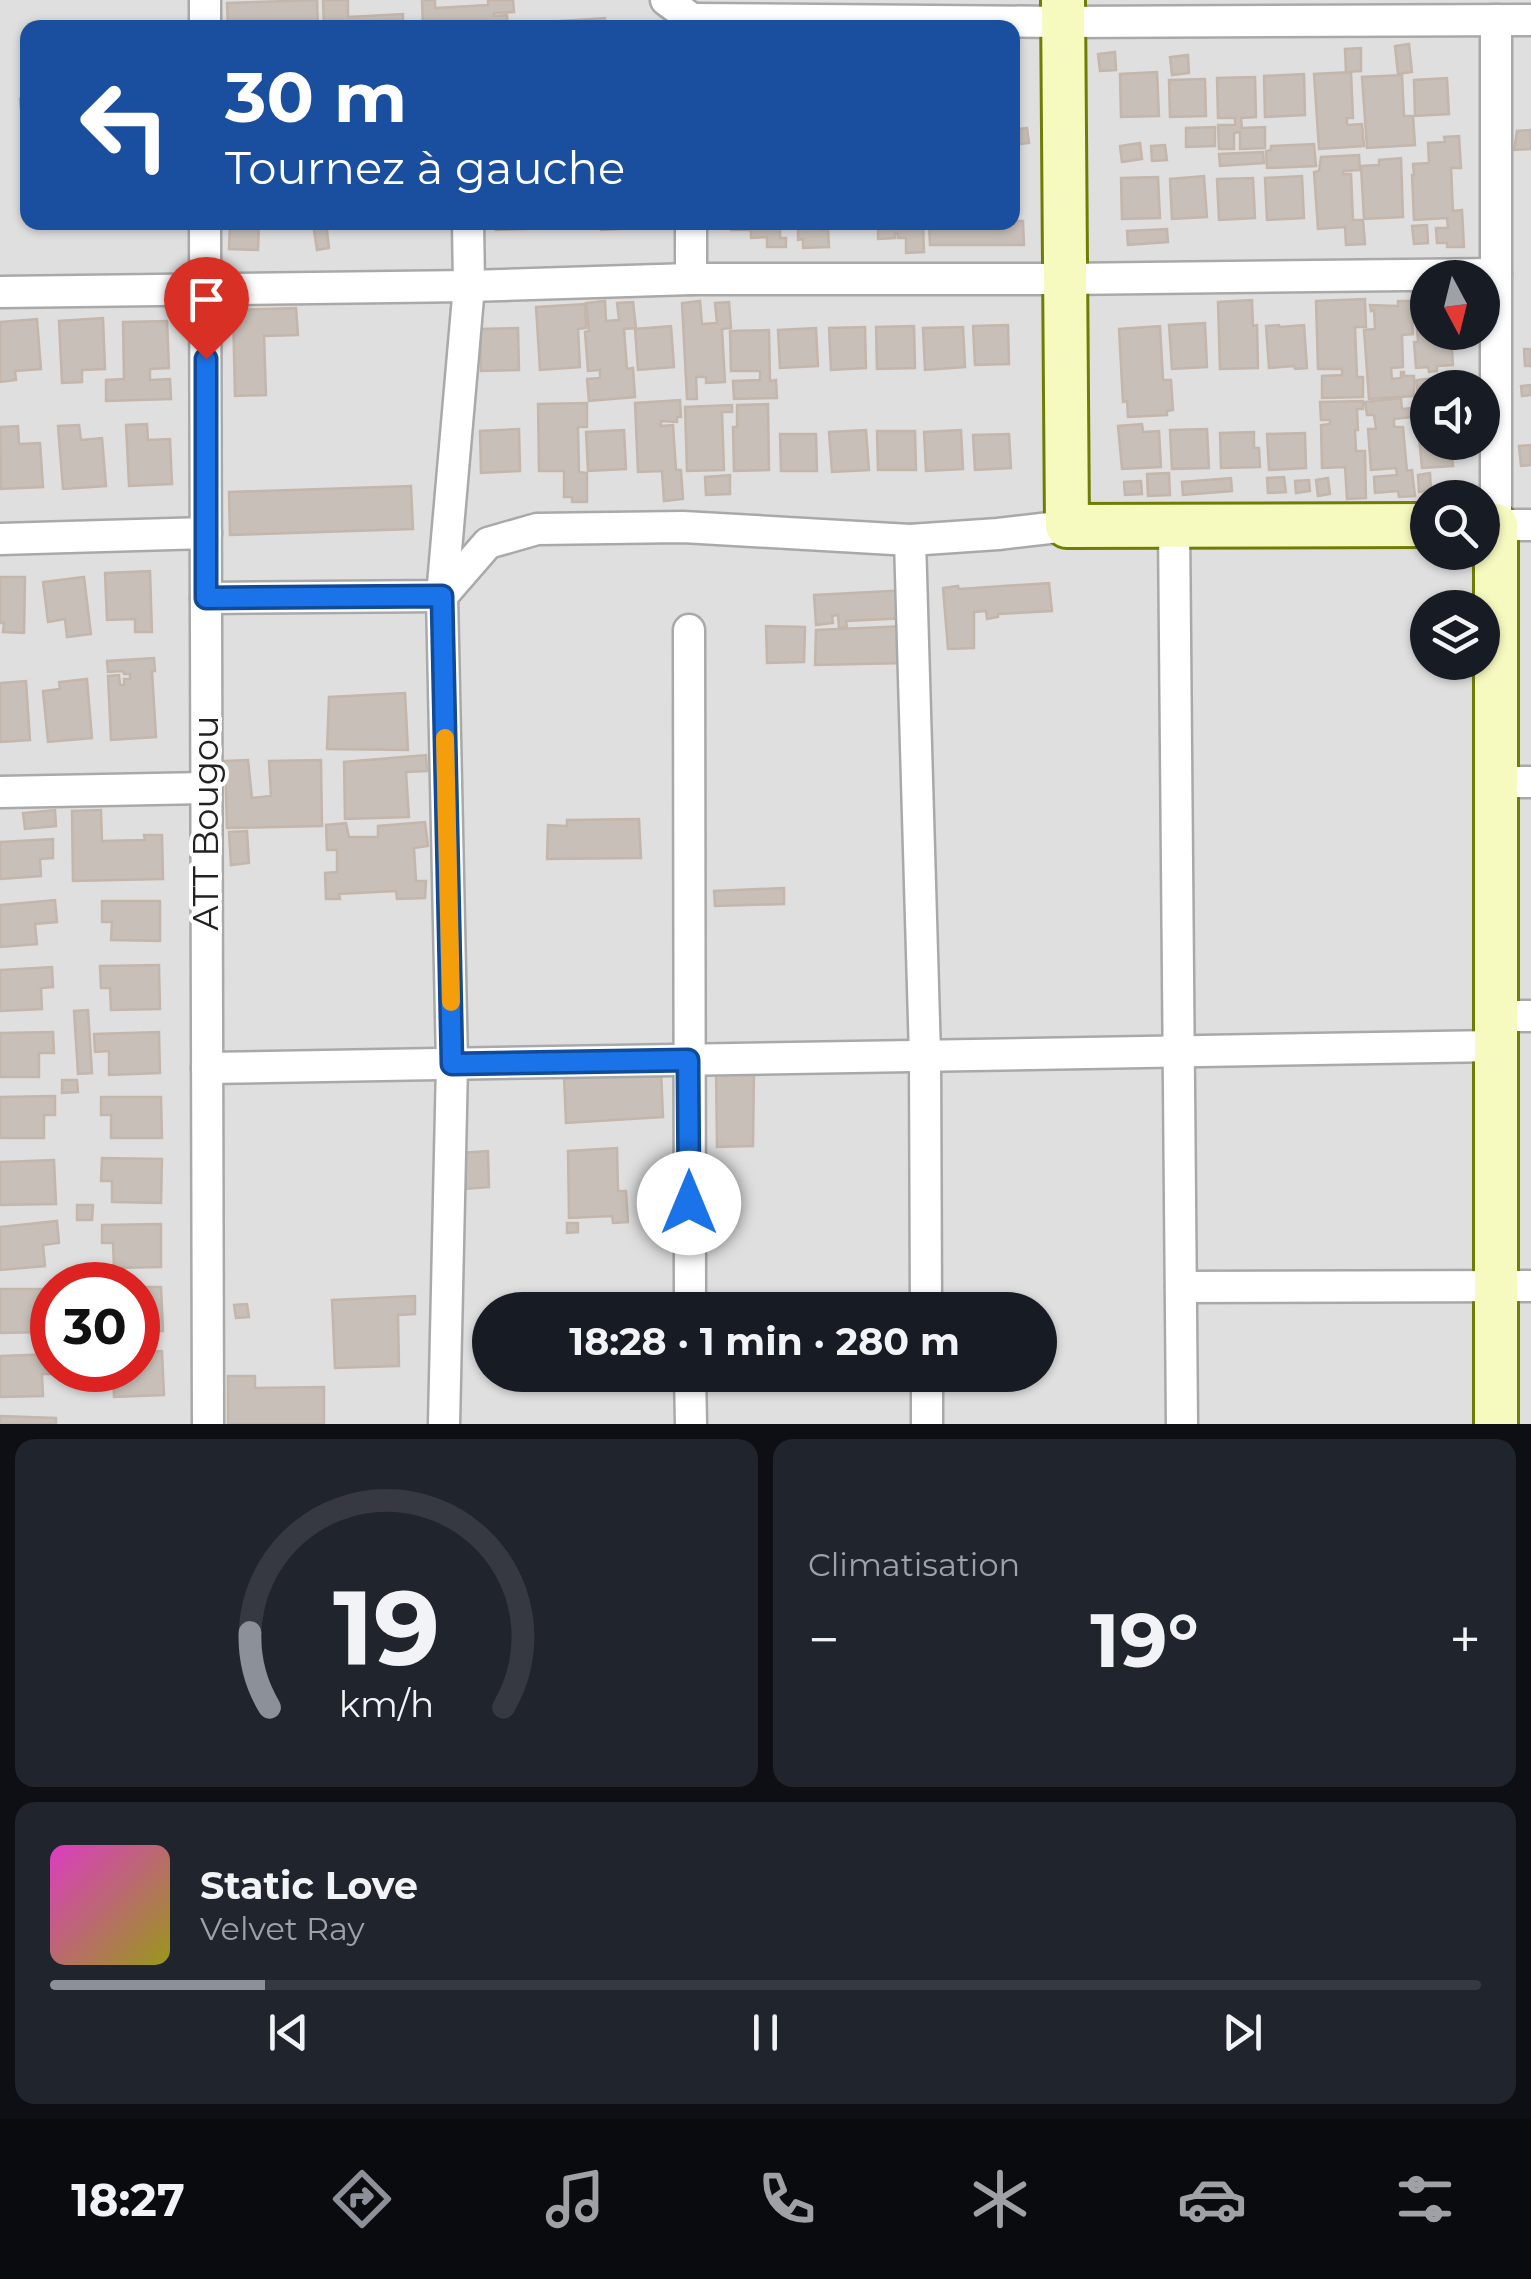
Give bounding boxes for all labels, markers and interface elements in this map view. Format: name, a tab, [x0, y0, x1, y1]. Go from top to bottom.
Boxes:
text: 30 m	[225, 54, 407, 140]
icon: left	[60, 60, 190, 190]
text: Tournez à gauche	[225, 140, 625, 195]
pin	[164, 257, 249, 360]
north arrow	[1410, 260, 1500, 350]
map controls	[1410, 260, 1500, 680]
icon: arrive	[179, 272, 234, 327]
button: sound	[1410, 370, 1500, 460]
button: search	[1410, 480, 1500, 570]
button: layers	[1410, 590, 1500, 680]
street label: ATT Bougou	[184, 716, 227, 930]
position arrow	[637, 1151, 741, 1255]
speed limit sign: 30	[30, 1262, 160, 1392]
text: 18:28 · 1 min · 280 m	[569, 1318, 960, 1365]
text: Climatisation	[808, 1545, 1020, 1584]
text: 19	[333, 1564, 440, 1691]
text: 19°	[1090, 1594, 1199, 1686]
text: −	[808, 1606, 840, 1673]
text: +	[1449, 1606, 1481, 1673]
text: km/h	[339, 1682, 434, 1726]
text: Static Love	[200, 1862, 418, 1909]
text: Velvet Ray	[200, 1909, 365, 1948]
icon: previous	[261, 2005, 316, 2060]
icon: pause	[738, 2005, 793, 2060]
icon: next	[1215, 2005, 1270, 2060]
icon: directions	[327, 2164, 397, 2234]
icon: music	[540, 2164, 610, 2234]
icon: phone	[752, 2164, 822, 2234]
icon: climate	[965, 2164, 1035, 2234]
icon: car	[1177, 2164, 1247, 2234]
icon: filters	[1390, 2164, 1460, 2234]
text: 18:27	[71, 2172, 185, 2227]

